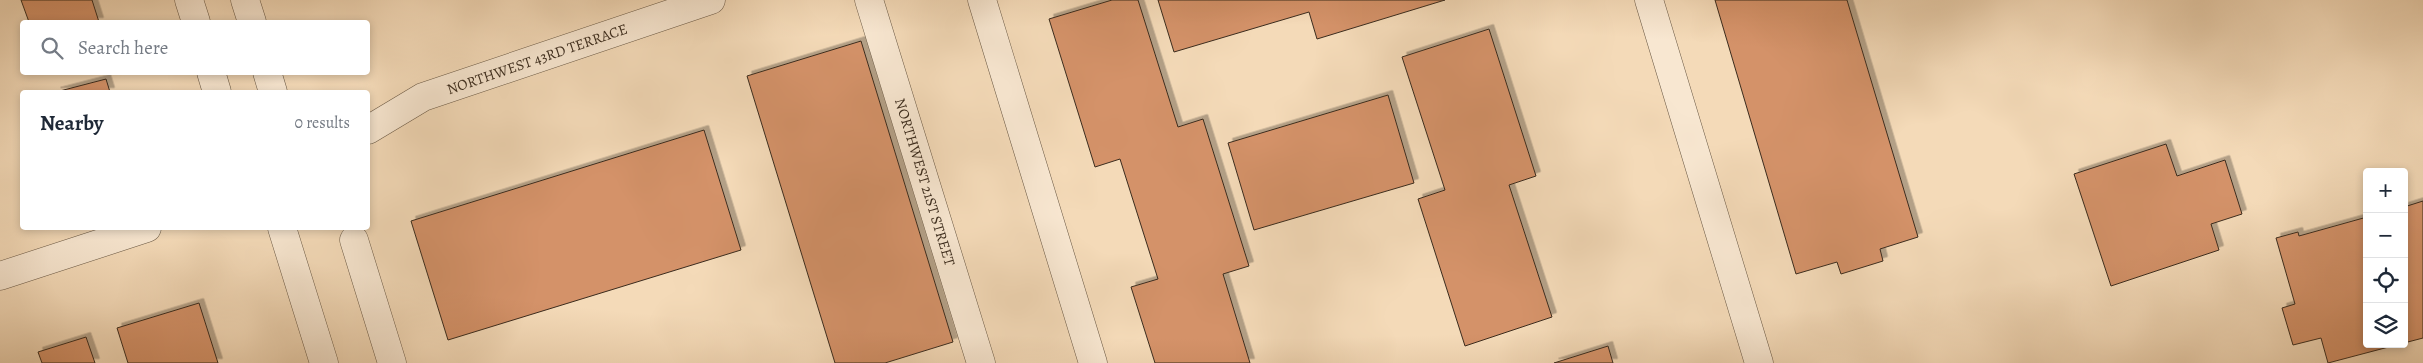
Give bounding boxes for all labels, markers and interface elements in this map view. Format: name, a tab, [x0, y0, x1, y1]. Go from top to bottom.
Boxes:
street label: NORTHWEST 43RD TERRACE	[444, 19, 630, 99]
search box	[20, 20, 370, 75]
icon: search	[38, 34, 66, 62]
text: Search here	[78, 35, 168, 61]
street label: NORTHWEST 21ST STREET	[890, 96, 960, 269]
text: Nearby	[40, 109, 103, 137]
text: 0 results	[294, 112, 350, 134]
map controls	[2363, 168, 2408, 348]
button: +	[2363, 168, 2408, 213]
button: −	[2363, 213, 2408, 258]
button: locate	[2363, 258, 2408, 303]
button: layers	[2363, 303, 2408, 348]

